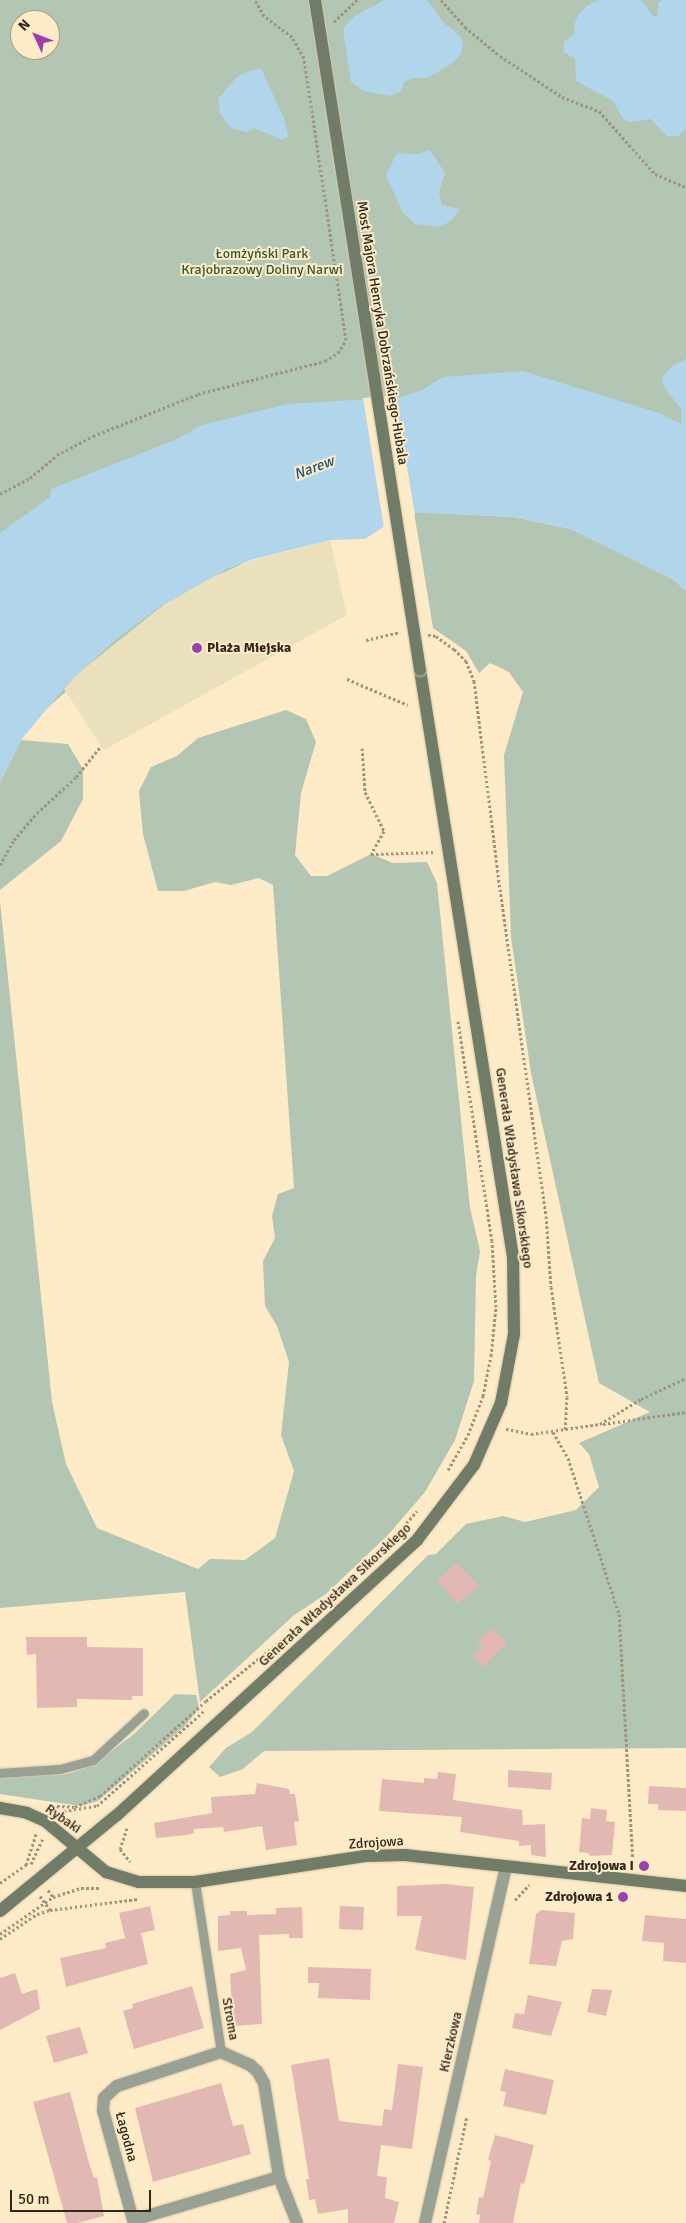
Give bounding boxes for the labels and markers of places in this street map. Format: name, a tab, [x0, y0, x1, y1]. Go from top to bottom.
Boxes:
place label: Plaża Miejska	[207, 640, 291, 656]
marker: Plaża Miejska	[191, 642, 203, 654]
place label: Zdrojowa I	[569, 1858, 634, 1874]
marker: Zdrojowa I	[638, 1860, 650, 1872]
place label: Zdrojowa 1	[545, 1889, 613, 1905]
marker: Zdrojowa 1	[617, 1891, 629, 1903]

